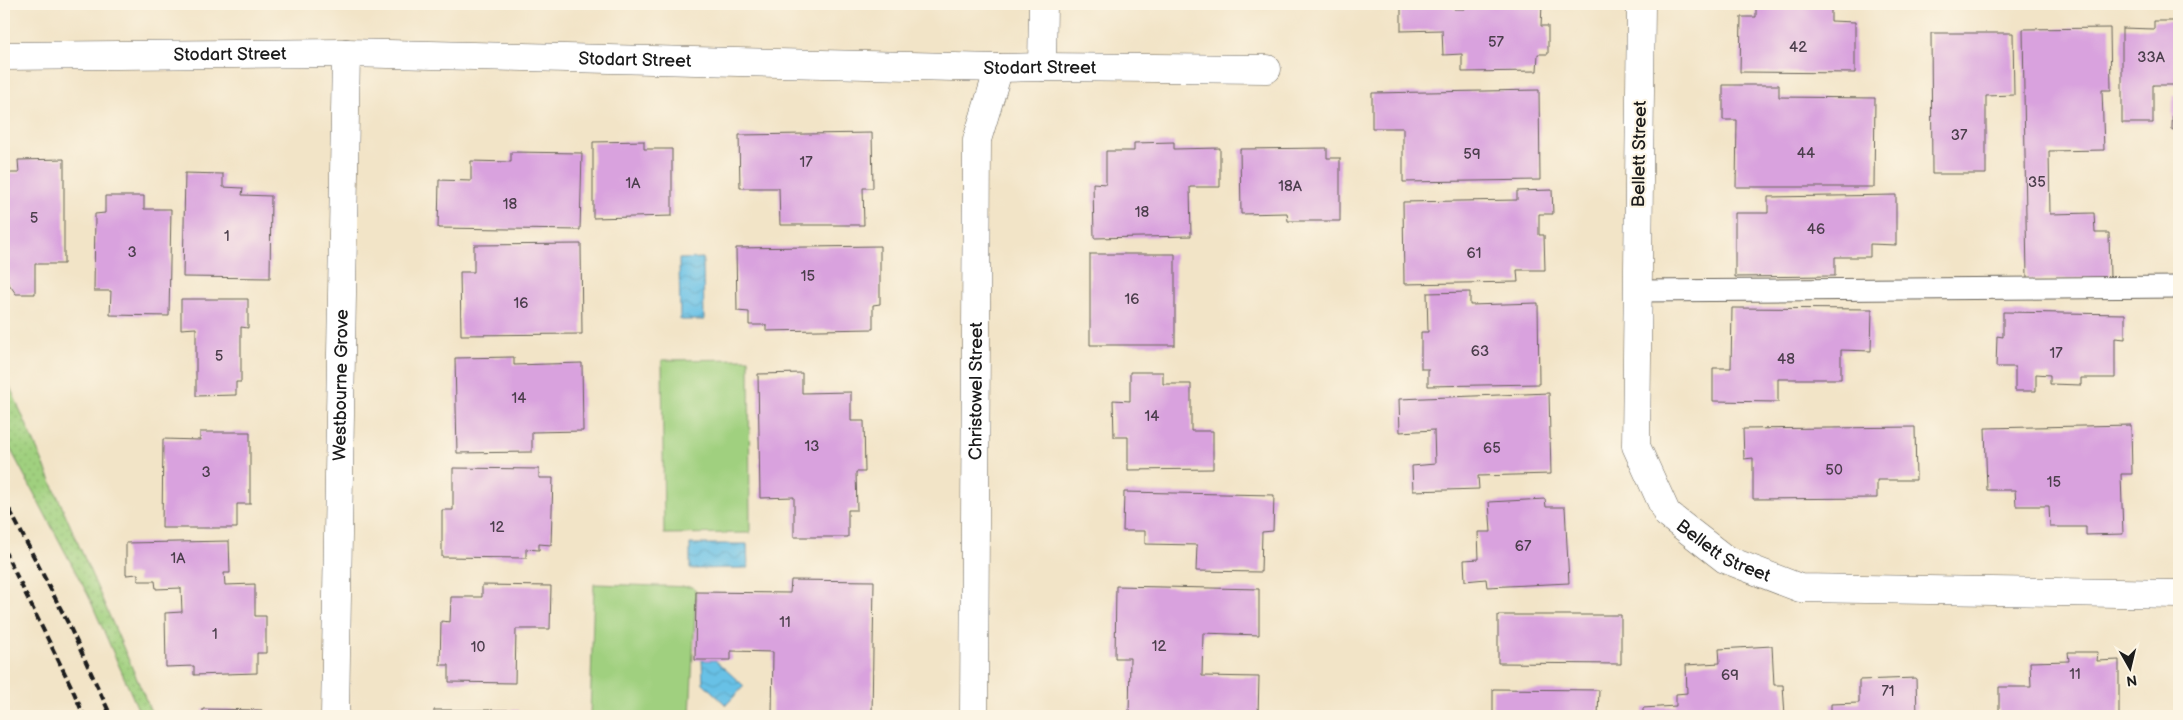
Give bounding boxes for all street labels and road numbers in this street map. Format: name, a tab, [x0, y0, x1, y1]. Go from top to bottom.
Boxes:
street label: Stodart Street	[173, 44, 287, 66]
street label: Stodart Street	[578, 48, 692, 72]
street label: Stodart Street	[983, 57, 1097, 79]
street label: Bellett Street	[1628, 100, 1651, 207]
street label: Westbourne Grove	[329, 309, 353, 461]
street label: Christowel Street	[965, 321, 987, 460]
street label: Bellett Street	[1672, 515, 1774, 587]

